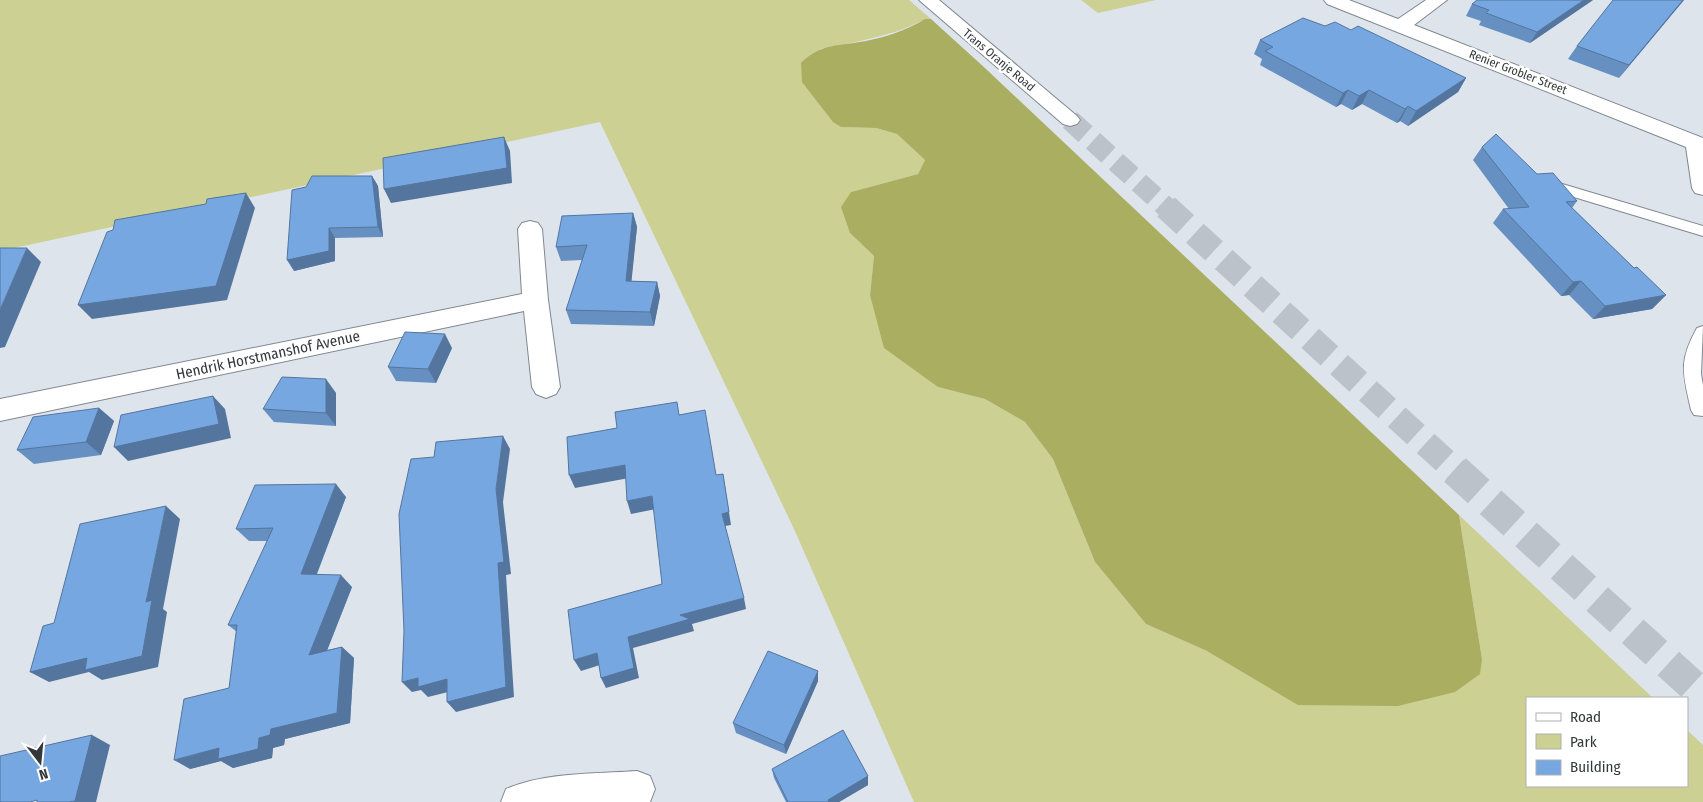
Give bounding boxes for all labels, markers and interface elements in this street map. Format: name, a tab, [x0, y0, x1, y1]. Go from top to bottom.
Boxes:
street label: Trans Oranje Road	[960, 26, 1038, 94]
street label: Renier Grobler Street	[1467, 47, 1569, 97]
street label: Hendrik Horstmanshof Avenue	[174, 327, 362, 383]
legend	[1526, 697, 1688, 787]
text: Road	[1570, 708, 1601, 726]
text: Park	[1570, 733, 1597, 751]
north arrow	[15, 737, 65, 787]
text: Building	[1570, 758, 1621, 776]
text: N	[37, 765, 50, 783]

